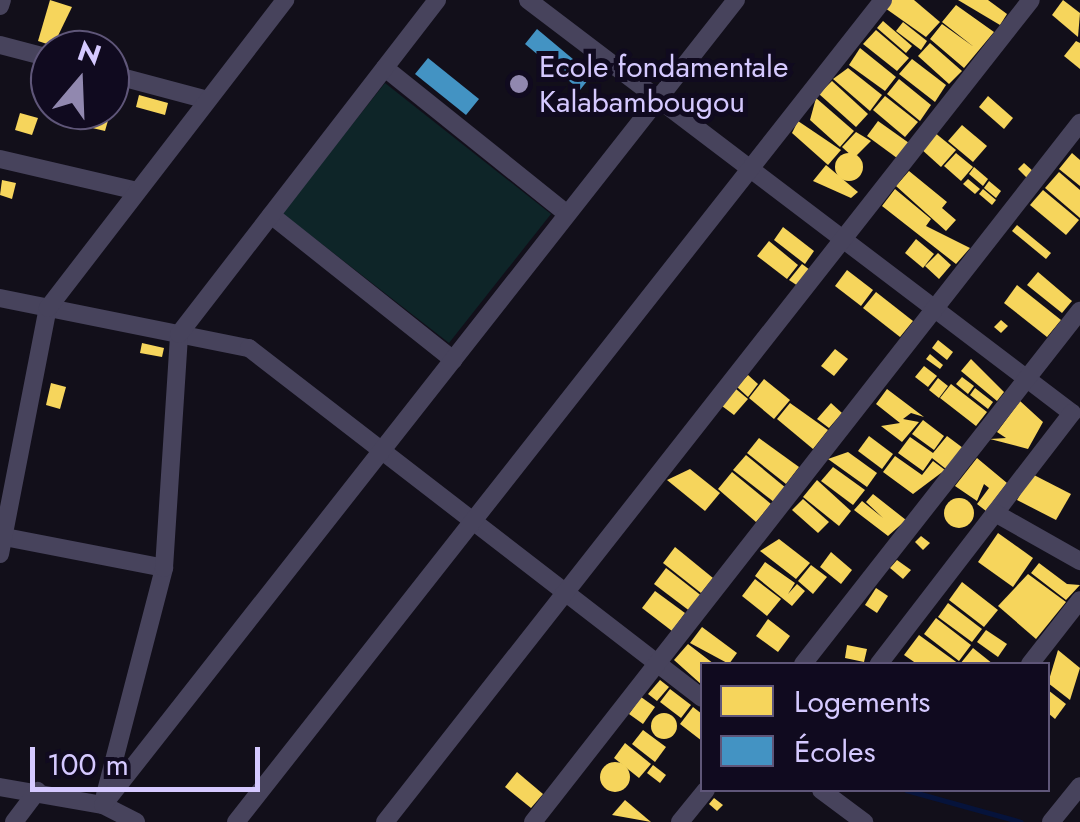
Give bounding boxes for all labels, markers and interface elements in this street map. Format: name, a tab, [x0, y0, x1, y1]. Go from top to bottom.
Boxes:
north arrow	[30, 30, 130, 130]
text: N	[72, 30, 106, 76]
place label: Ecole fondamentale Kalabambougou	[539, 49, 788, 120]
marker: Ecole fondamentale Kalabambougou	[508, 73, 530, 95]
legend	[700, 662, 1050, 792]
text: Logements	[794, 680, 930, 723]
scale bar	[35, 727, 265, 789]
text: Écoles	[794, 730, 876, 773]
text: 100 m	[47, 743, 129, 786]

